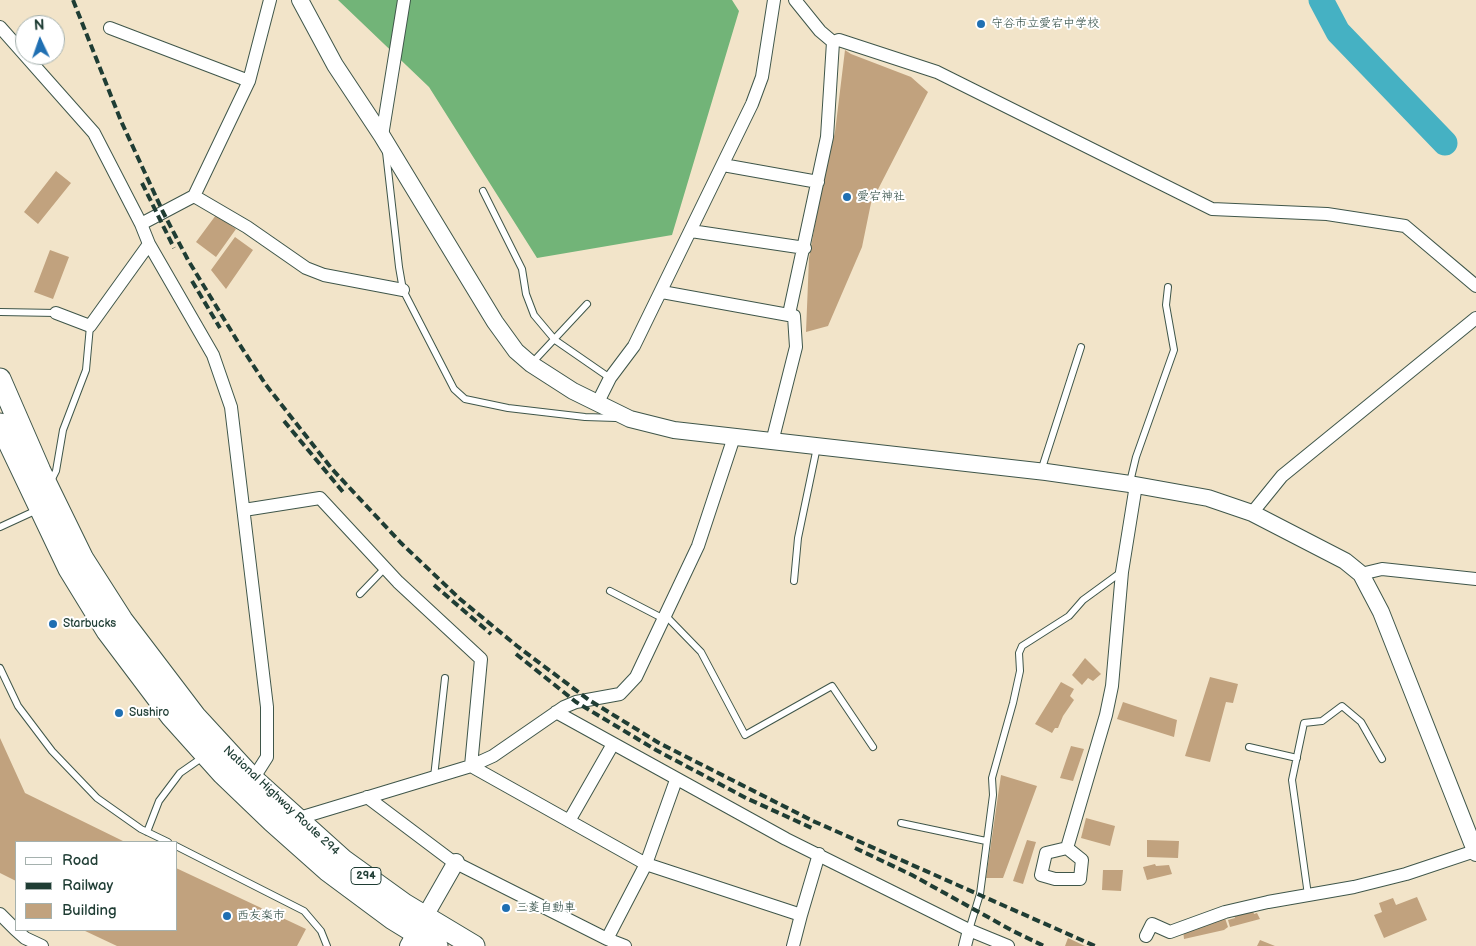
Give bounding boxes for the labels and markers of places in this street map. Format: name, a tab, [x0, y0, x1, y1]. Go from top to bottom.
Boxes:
place label: 守谷市立愛宕中学校	[991, 17, 1099, 31]
marker: 守谷市立愛宕中学校	[975, 18, 987, 30]
place label: 愛宕神社	[857, 190, 905, 204]
marker: 愛宕神社	[841, 191, 853, 203]
place label: Starbucks	[63, 617, 116, 631]
marker: Starbucks	[47, 618, 59, 630]
place label: Sushiro	[129, 706, 169, 720]
marker: Sushiro	[113, 707, 125, 719]
place label: 三菱自動車	[516, 901, 576, 915]
marker: 三菱自動車	[500, 902, 512, 914]
place label: 西友楽市	[237, 909, 285, 923]
marker: 西友楽市	[221, 910, 233, 922]

